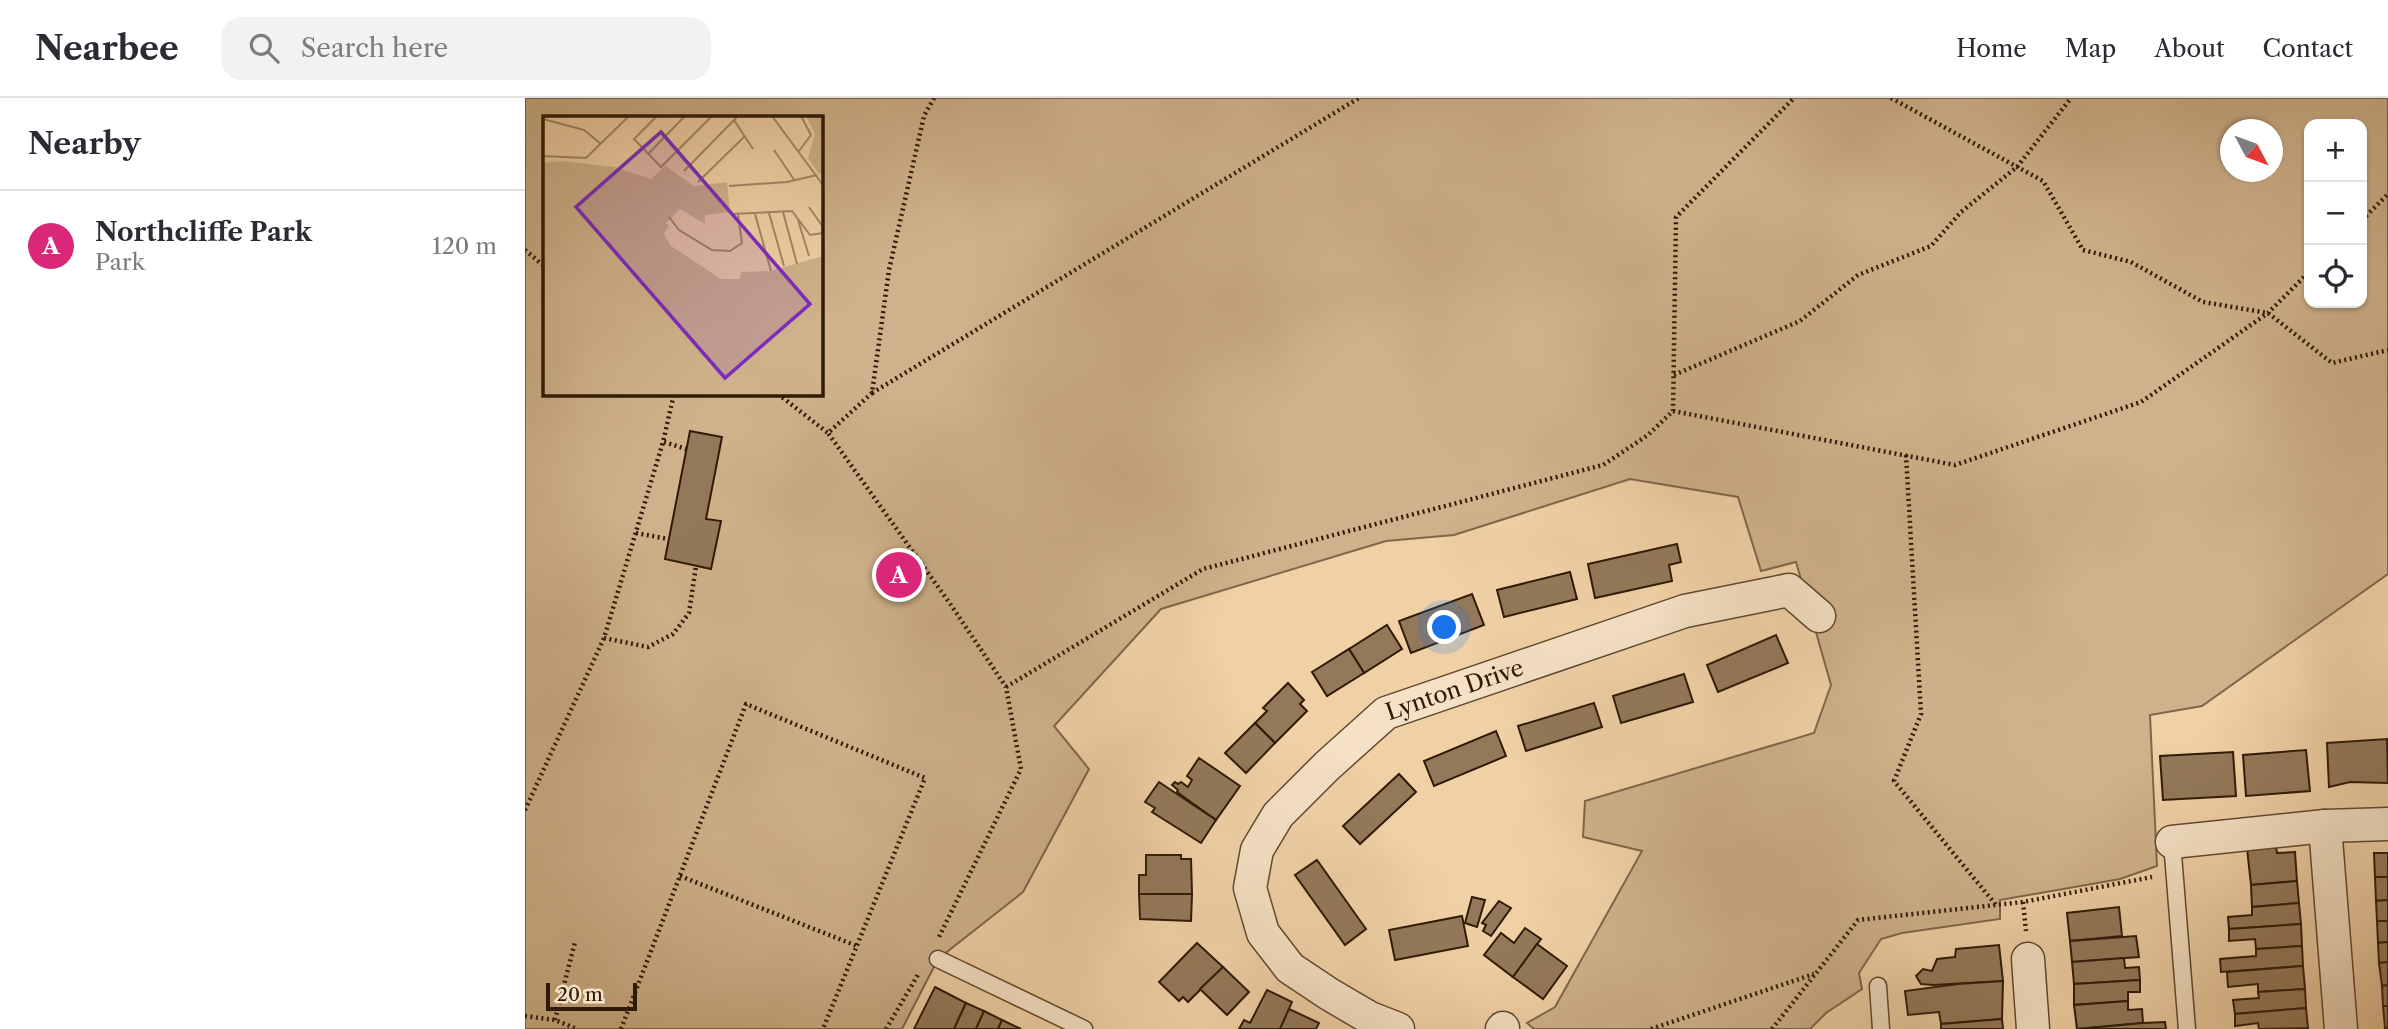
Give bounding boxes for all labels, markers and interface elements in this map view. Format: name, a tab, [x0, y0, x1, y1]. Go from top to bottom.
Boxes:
search box	[221, 17, 711, 80]
text: Nearbee	[35, 28, 179, 69]
icon: search	[245, 29, 283, 67]
text: Search here	[301, 32, 448, 64]
text: Home	[1956, 34, 2027, 63]
text: Map	[2065, 34, 2116, 63]
text: About	[2154, 34, 2225, 63]
text: Contact	[2263, 34, 2353, 63]
inset map	[543, 116, 823, 396]
north arrow	[2220, 119, 2283, 182]
map controls	[2304, 119, 2367, 308]
button: +	[2304, 119, 2367, 182]
text: Nearby	[28, 125, 141, 162]
button: −	[2304, 182, 2367, 245]
text: Northcliffe Park	[95, 216, 312, 248]
text: A	[42, 232, 60, 260]
text: 120 m	[432, 232, 497, 260]
button: locate	[2304, 245, 2367, 308]
text: Park	[95, 248, 145, 276]
pin: A	[876, 549, 922, 601]
your location	[1427, 610, 1461, 644]
street label: Lynton Drive	[1382, 653, 1527, 726]
scale bar	[546, 980, 637, 1012]
text: 20 m	[557, 983, 603, 1006]

